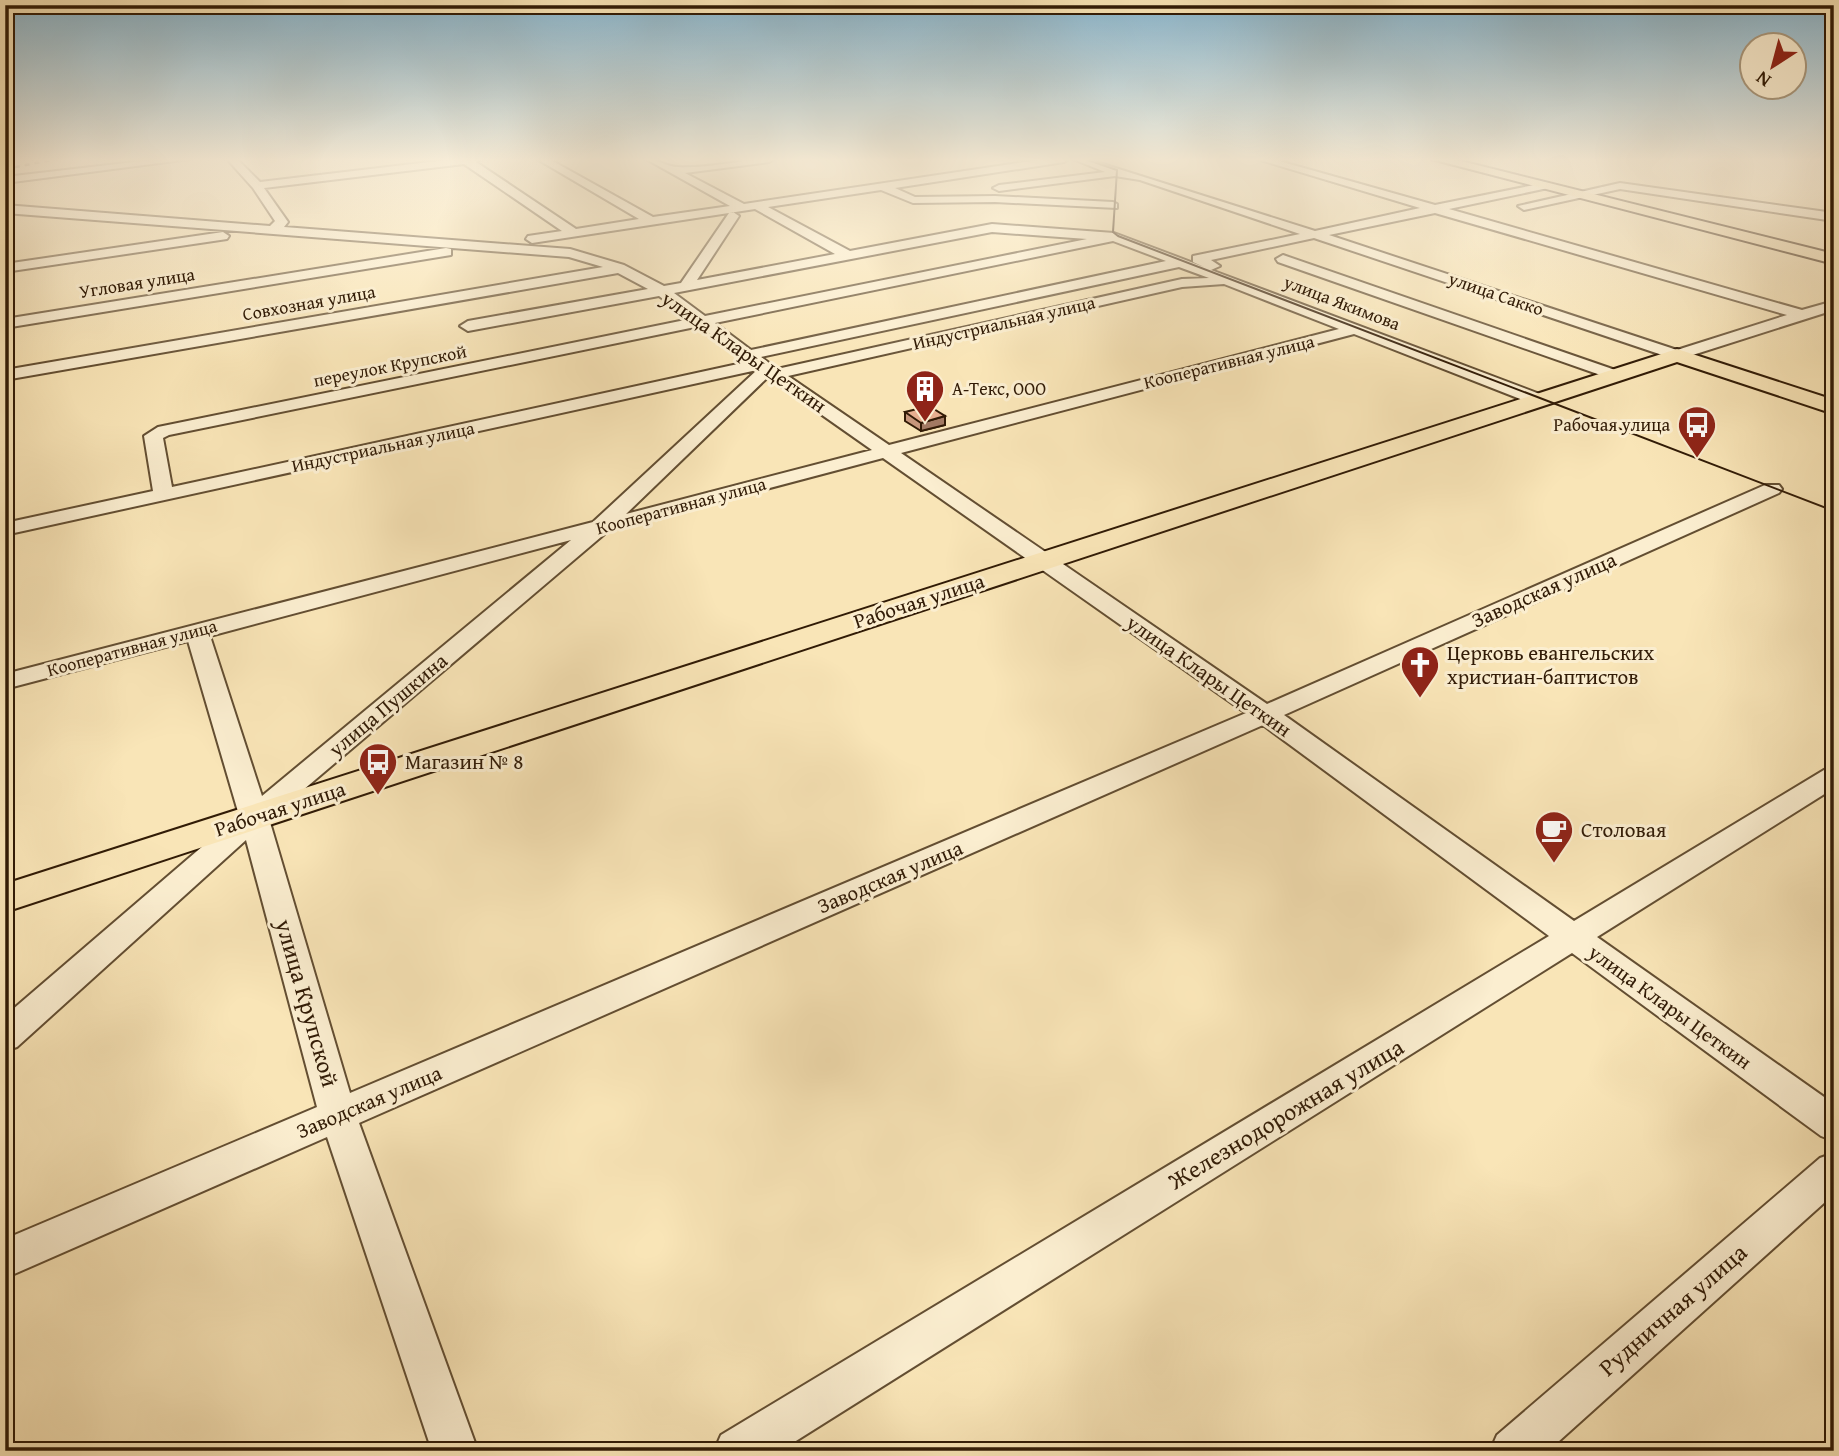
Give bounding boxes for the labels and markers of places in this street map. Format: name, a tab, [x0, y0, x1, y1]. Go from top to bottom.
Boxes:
building icon: А-Текс, ООО	[904, 368, 946, 423]
place label: А-Текс, ООО	[952, 375, 1046, 402]
bus stop icon: Рабочая улица	[1676, 404, 1718, 459]
place label: Рабочая улица	[1553, 411, 1670, 438]
place label: Церковь евангельских христиан-баптистов	[1447, 637, 1654, 692]
church icon: Церковь евангельских христиан-баптистов	[1399, 644, 1441, 699]
bus stop icon: Магазин № 8	[357, 741, 399, 796]
place label: Магазин № 8	[405, 746, 523, 777]
cafe icon: Столовая	[1533, 809, 1575, 864]
place label: Столовая	[1581, 814, 1667, 845]

